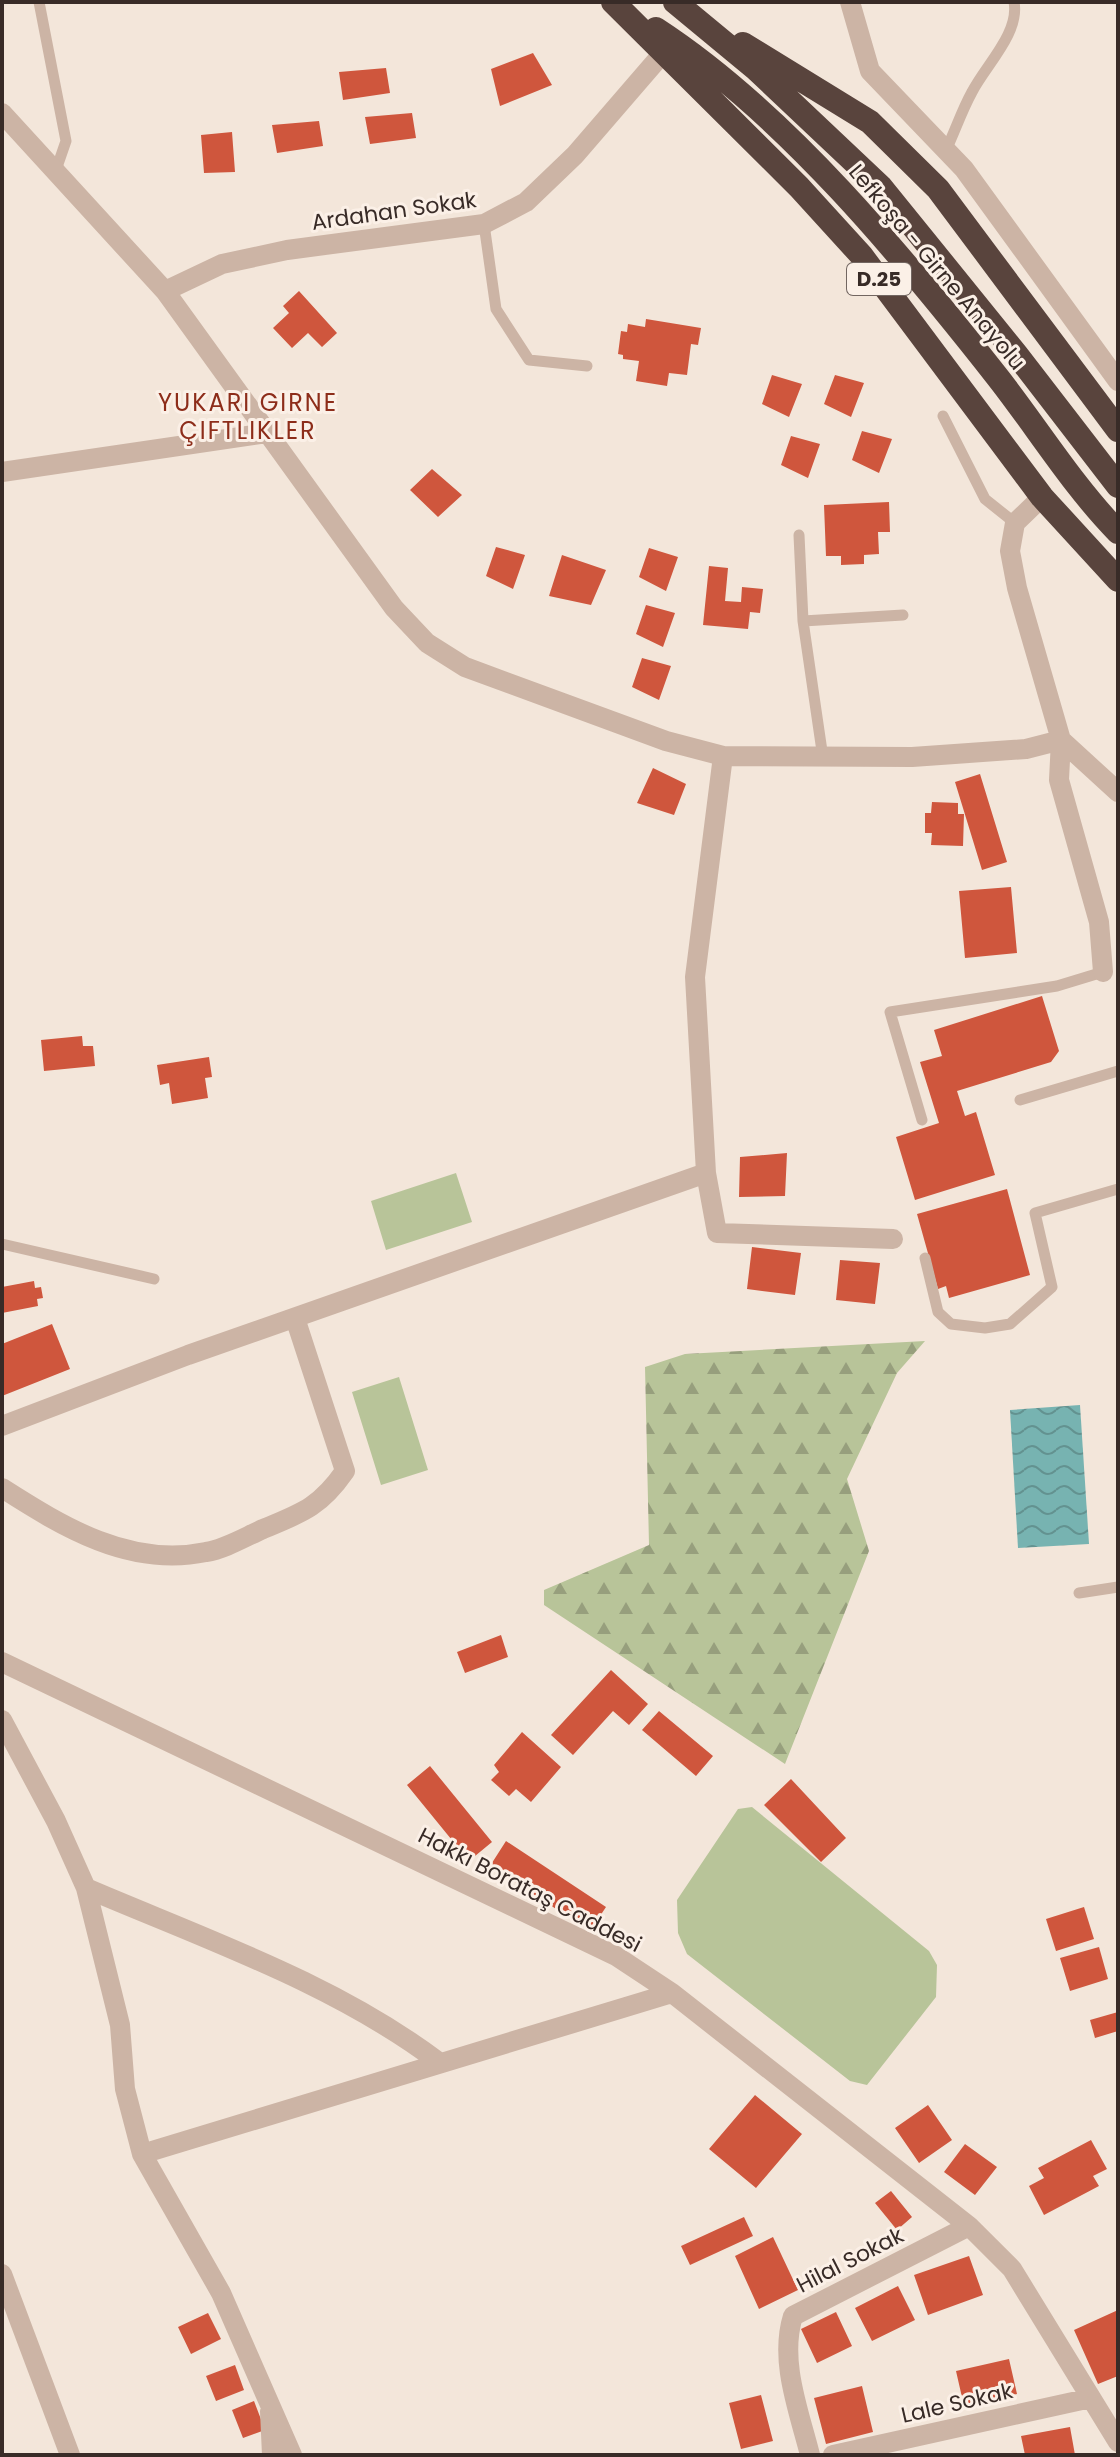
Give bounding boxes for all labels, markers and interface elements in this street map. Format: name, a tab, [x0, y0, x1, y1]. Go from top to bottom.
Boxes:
street label: Lefkoşa - Girne Anayolu	[842, 157, 1032, 377]
street label: Ardahan Sokak	[310, 184, 479, 238]
road number: D.25	[847, 263, 911, 295]
district label: YUKARI GIRNE ÇIFTLIKLER	[158, 386, 338, 447]
street label: Hakkı Borataş Caddesi	[413, 1820, 647, 1960]
street label: Hilal Sokak	[791, 2219, 910, 2300]
street label: Lale Sokak	[898, 2375, 1017, 2431]

